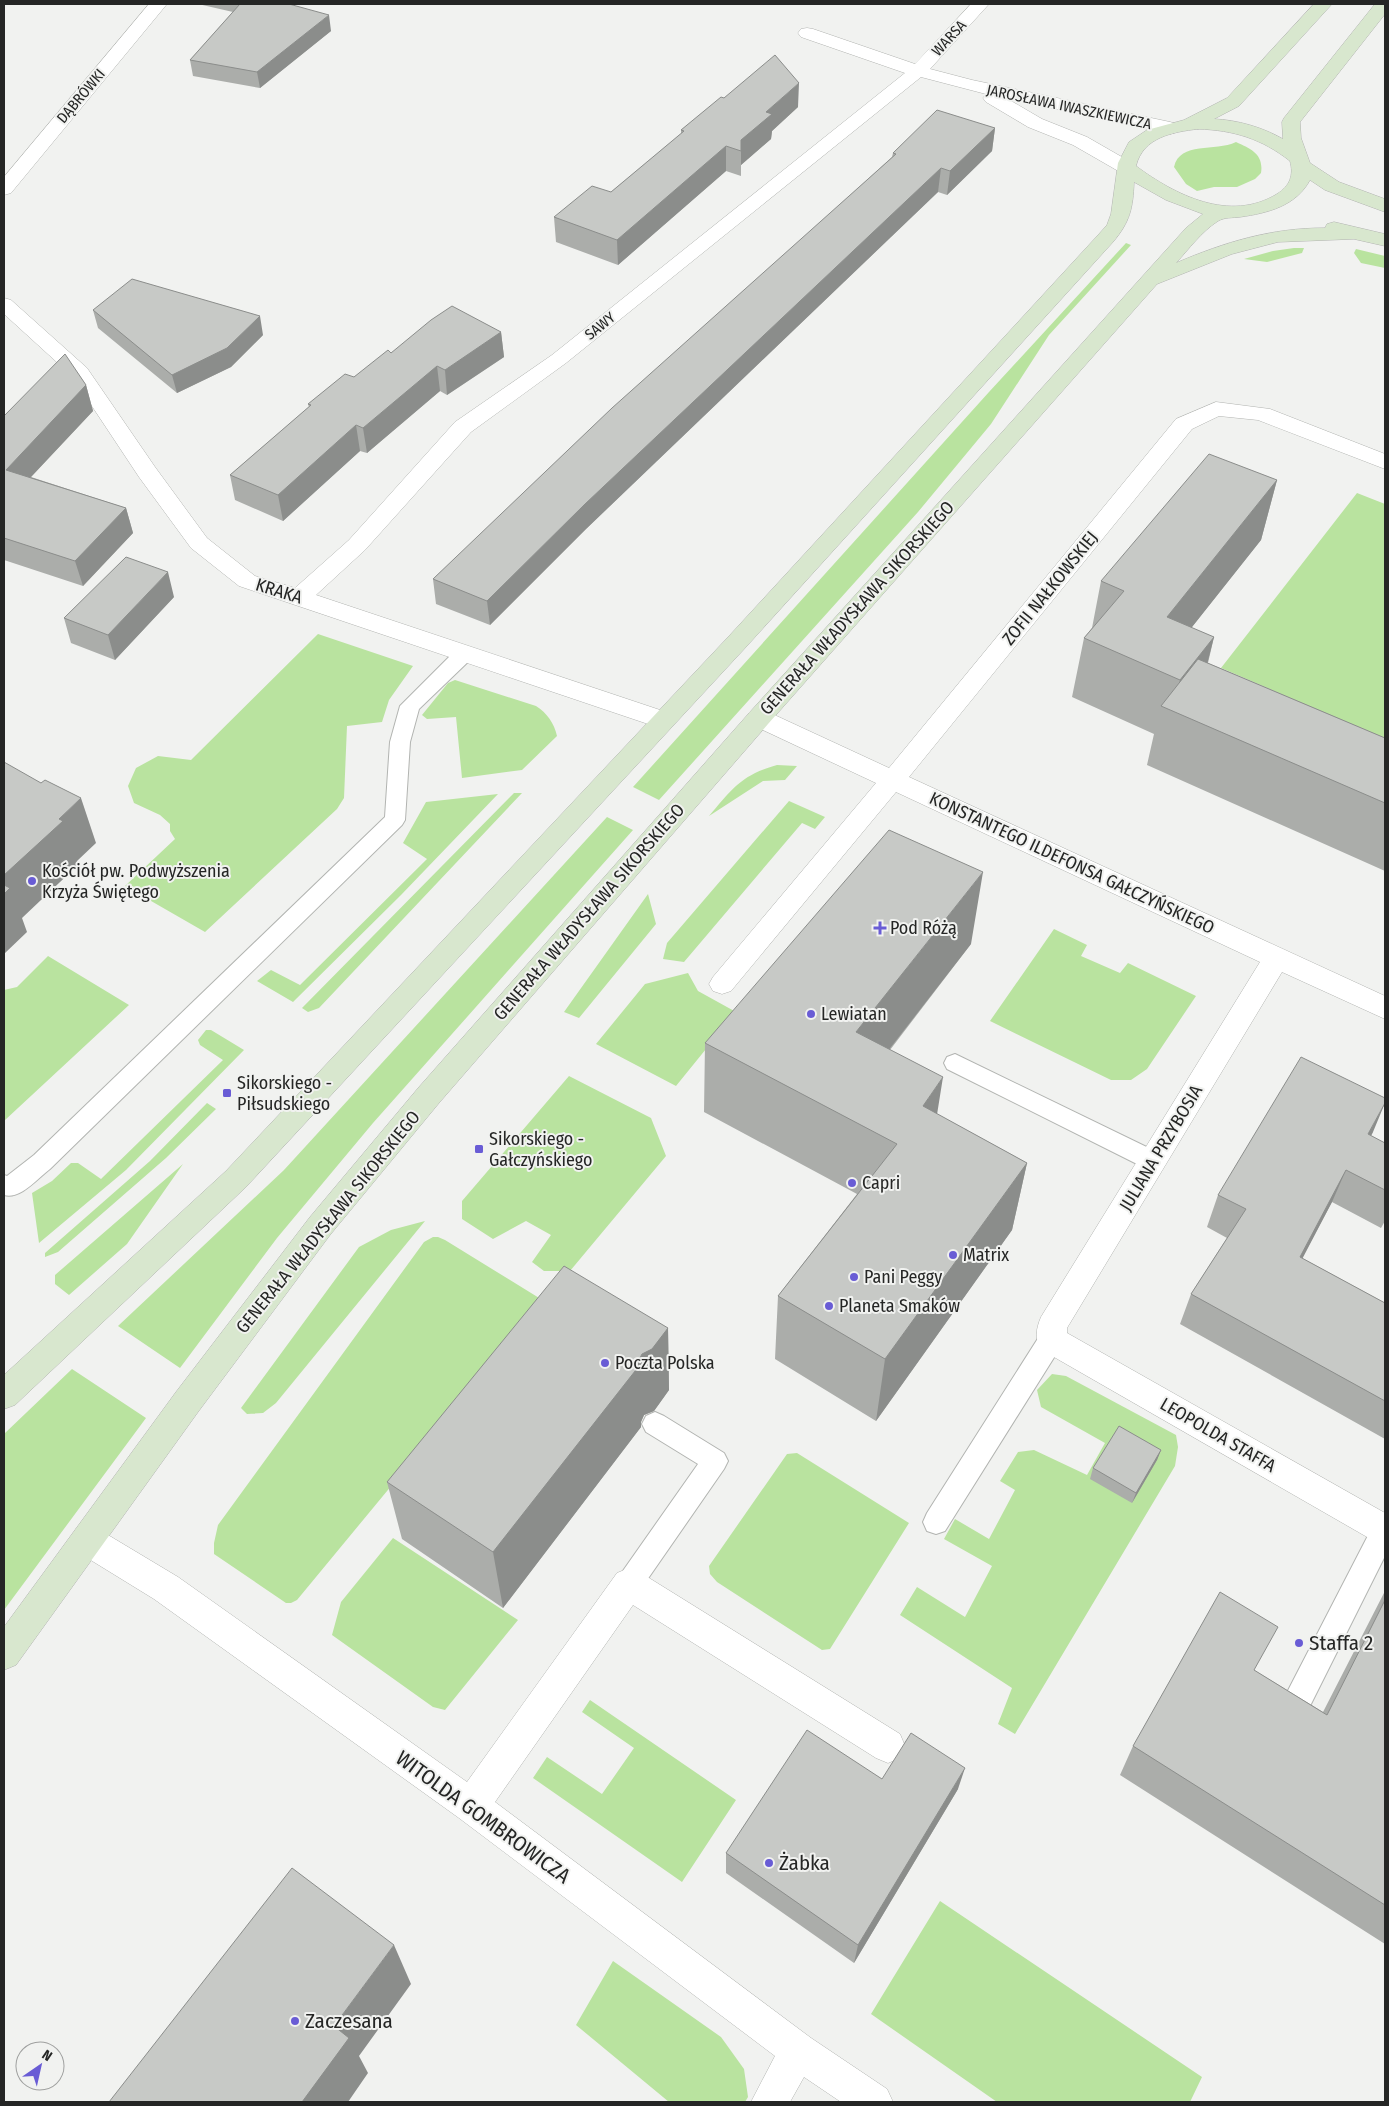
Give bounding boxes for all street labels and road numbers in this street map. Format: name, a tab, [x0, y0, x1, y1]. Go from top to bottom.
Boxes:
street label: WARSA	[928, 16, 970, 60]
street label: DĄBRÓWKI	[53, 65, 109, 127]
street label: JAROSŁAWA IWASZKIEWICZA	[985, 81, 1153, 133]
street label: SAWY	[581, 308, 619, 344]
street label: GENERAŁA WŁADYSŁAWA SIKORSKIEGO	[755, 497, 959, 719]
street label: ZOFII NAŁKOWSKIEJ	[997, 527, 1103, 649]
street label: KRAKA	[253, 573, 306, 609]
street label: KONSTANTEGO ILDEFONSA GAŁCZYŃSKIEGO	[926, 786, 1218, 939]
street label: GENERAŁA WŁADYSŁAWA SIKORSKIEGO	[489, 799, 689, 1025]
street label: JULIANA PRZYBOSIA	[1115, 1081, 1208, 1215]
street label: GENERAŁA WŁADYSŁAWA SIKORSKIEGO	[231, 1106, 425, 1338]
street label: LEOPOLDA STAFFA	[1156, 1393, 1280, 1477]
street label: WITOLDA GOMBROWICZA	[391, 1745, 575, 1889]

